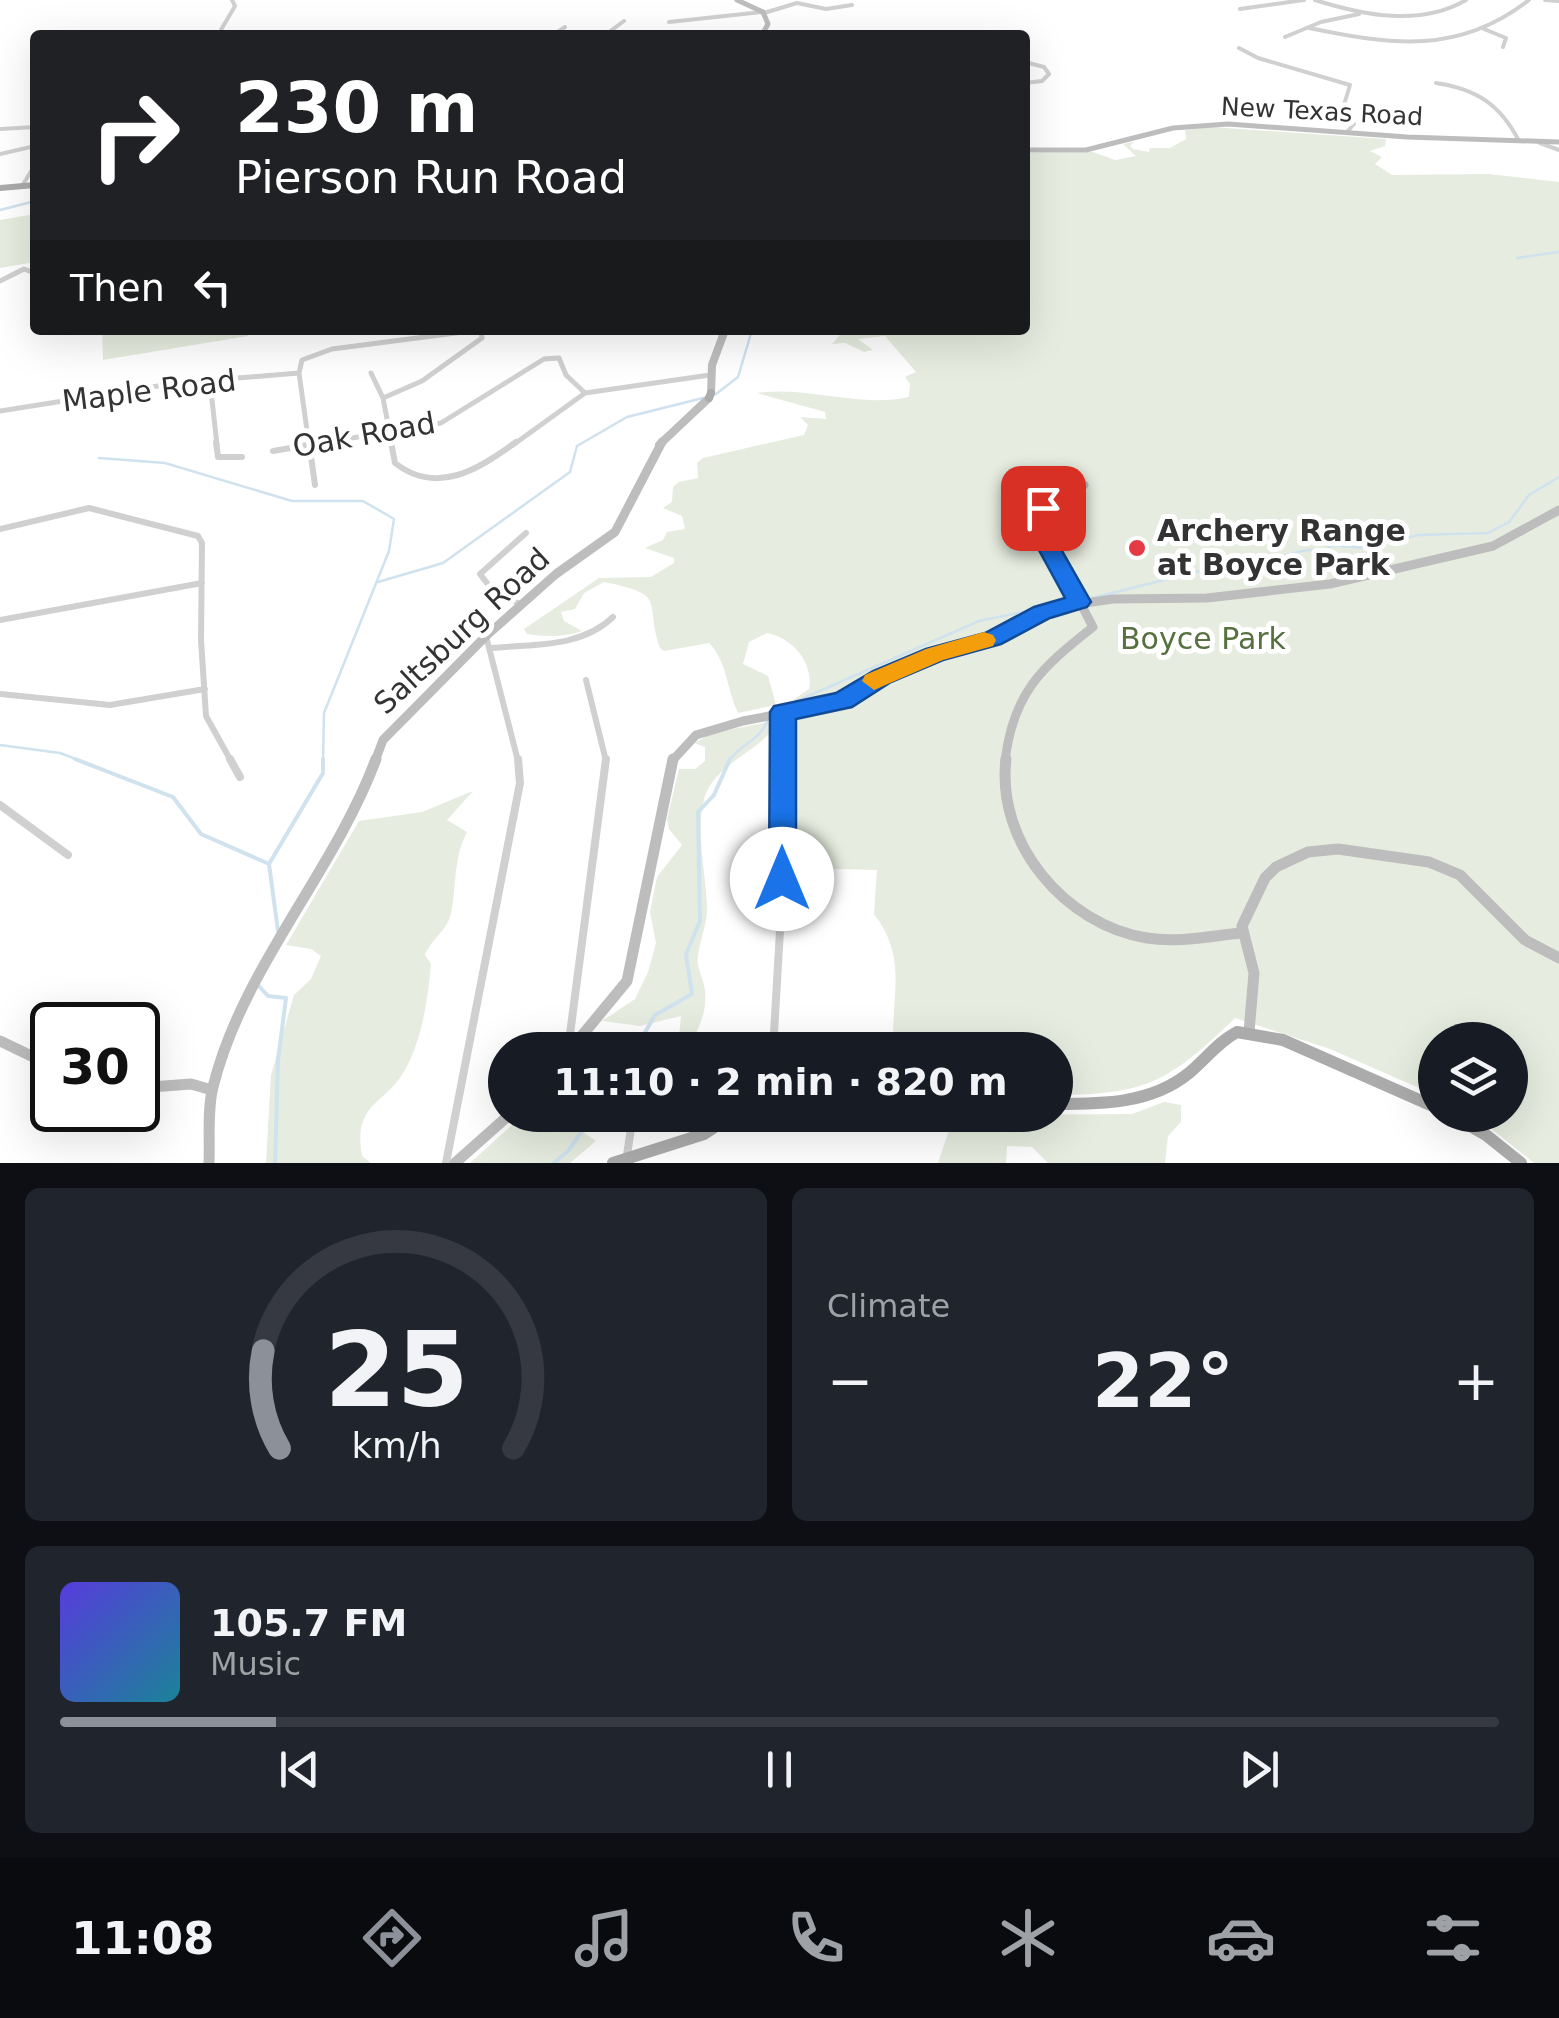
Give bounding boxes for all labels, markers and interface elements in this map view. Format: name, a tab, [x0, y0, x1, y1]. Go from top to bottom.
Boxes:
text: 230 m	[235, 67, 478, 149]
icon: right	[70, 70, 200, 200]
street label: New Texas Road	[1220, 92, 1424, 131]
text: Pierson Run Road	[235, 151, 627, 204]
icon: left	[185, 260, 240, 315]
text: Then	[70, 266, 165, 310]
street label: Maple Road	[60, 362, 238, 419]
street label: Oak Road	[290, 405, 438, 464]
pin	[1001, 466, 1086, 551]
icon: arrive	[1016, 481, 1071, 536]
place label: Archery Range at Boyce Park	[1157, 513, 1406, 582]
marker: Archery Range at Boyce Park	[1126, 537, 1148, 559]
street label: Saltsburg Road	[367, 540, 557, 721]
park label: Boyce Park	[1120, 621, 1287, 656]
position arrow	[730, 827, 834, 931]
speed limit sign: 30	[30, 1002, 160, 1132]
map controls	[1418, 1022, 1528, 1132]
button: layers	[1418, 1022, 1528, 1132]
text: 11:10 · 2 min · 820 m	[553, 1060, 1008, 1104]
text: Climate	[827, 1287, 950, 1325]
text: 25	[324, 1309, 468, 1431]
text: 22°	[1092, 1337, 1234, 1425]
text: −	[827, 1349, 873, 1413]
text: +	[1453, 1349, 1499, 1413]
text: km/h	[351, 1425, 441, 1466]
text: 105.7 FM	[210, 1601, 407, 1645]
text: Music	[210, 1645, 301, 1683]
icon: previous	[272, 1742, 327, 1797]
icon: pause	[752, 1742, 807, 1797]
icon: next	[1232, 1742, 1287, 1797]
icon: directions	[357, 1903, 427, 1973]
icon: music	[569, 1903, 639, 1973]
icon: phone	[781, 1903, 851, 1973]
icon: climate	[993, 1903, 1063, 1973]
icon: car	[1206, 1903, 1276, 1973]
icon: filters	[1418, 1903, 1488, 1973]
text: 11:08	[71, 1912, 214, 1965]

